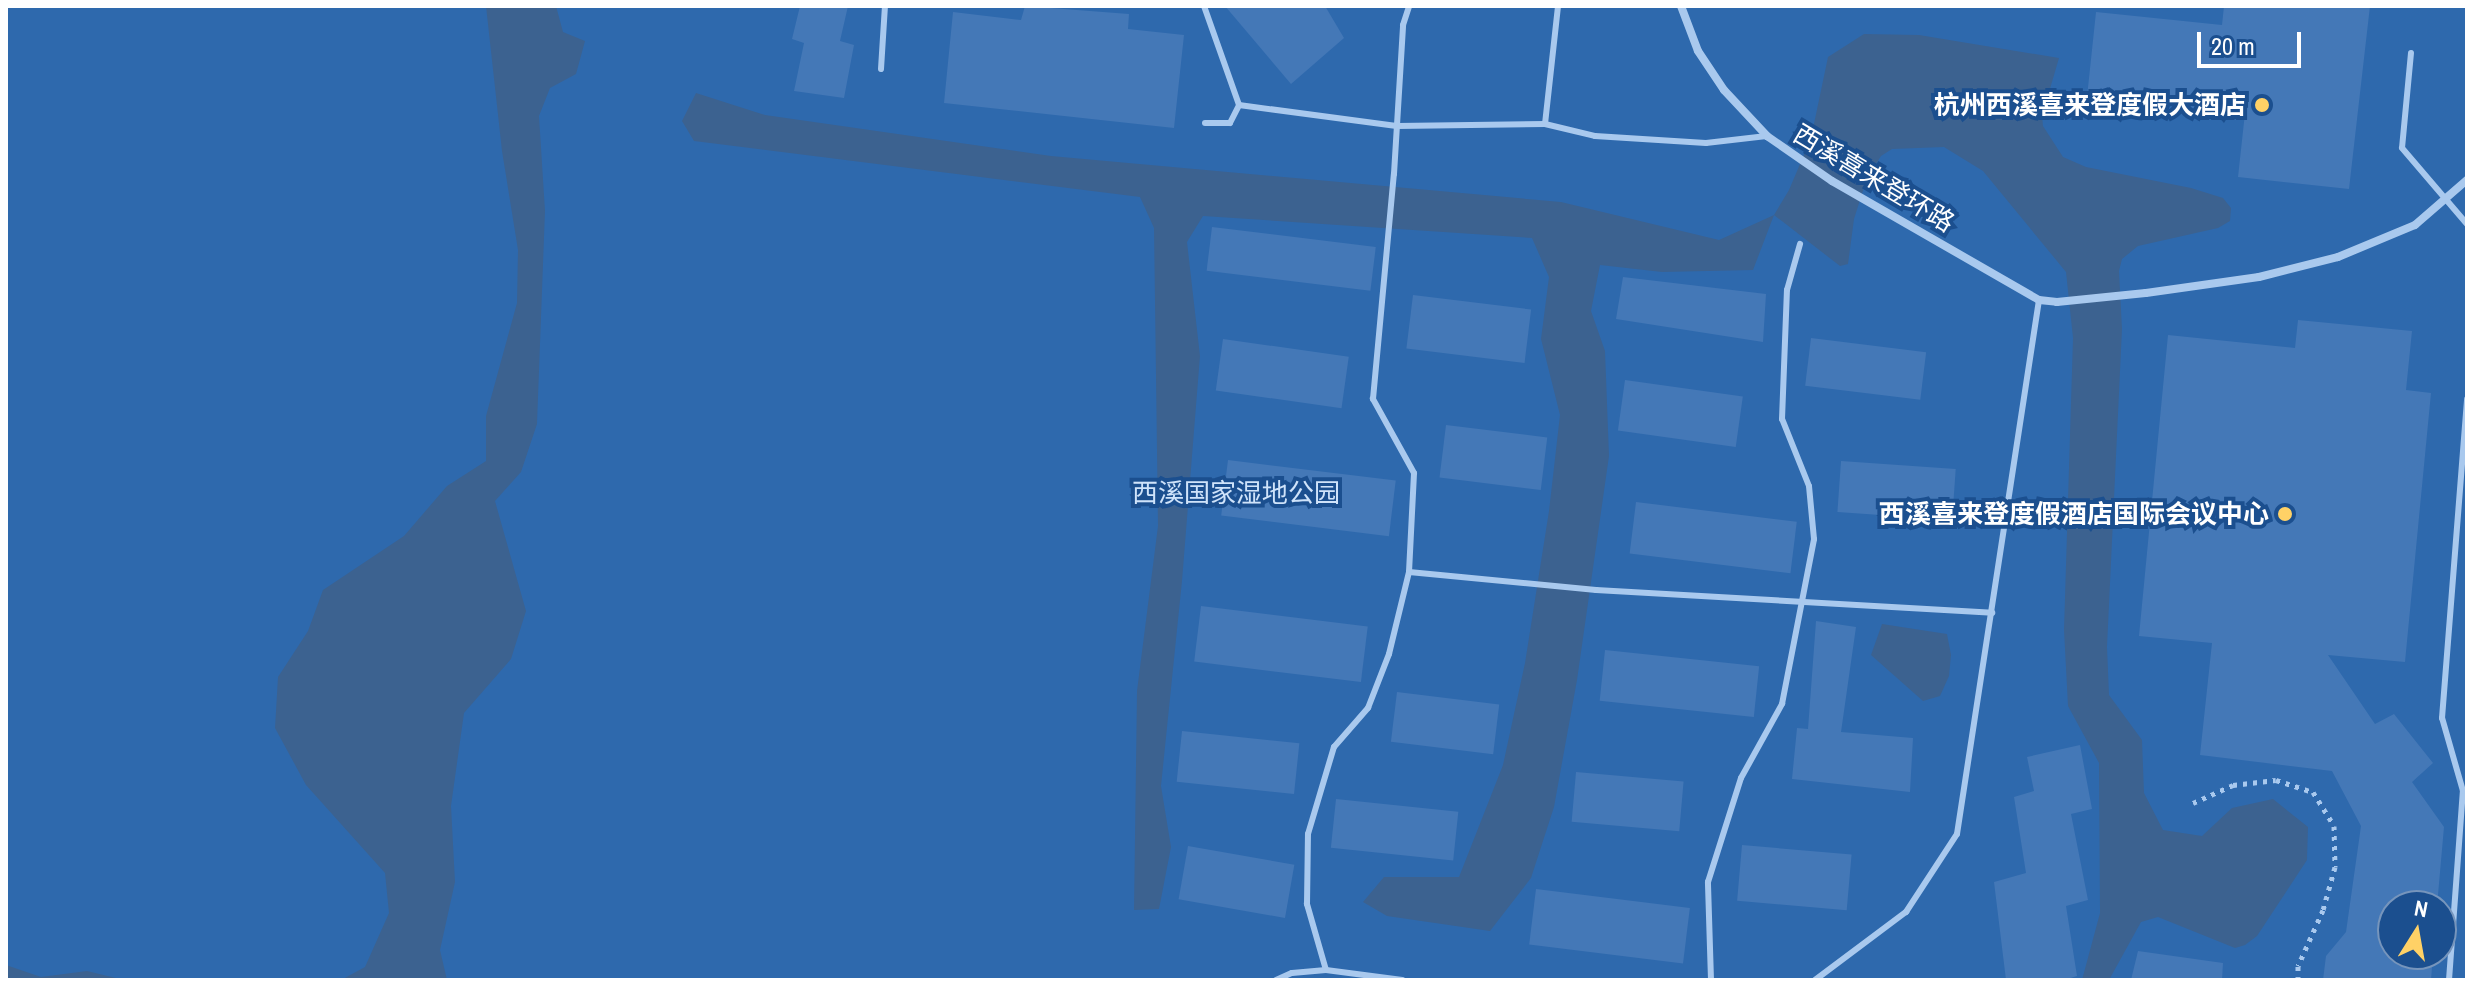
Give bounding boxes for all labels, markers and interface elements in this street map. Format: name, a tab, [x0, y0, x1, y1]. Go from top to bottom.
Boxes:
scale bar	[2201, 16, 2305, 66]
text: 20 m	[2211, 30, 2255, 62]
place label: 杭州西溪喜来登度假大酒店	[1934, 89, 2246, 121]
marker: 杭州西溪喜来登度假大酒店	[2253, 96, 2271, 114]
street label: 西溪喜来登环路	[1788, 118, 1960, 238]
park label: 西溪国家湿地公园	[1132, 477, 1340, 509]
place label: 西溪喜来登度假酒店国际会议中心	[1879, 498, 2269, 530]
marker: 西溪喜来登度假酒店国际会议中心	[2276, 505, 2294, 523]
north arrow	[2377, 890, 2457, 970]
text: N	[2412, 892, 2430, 924]

